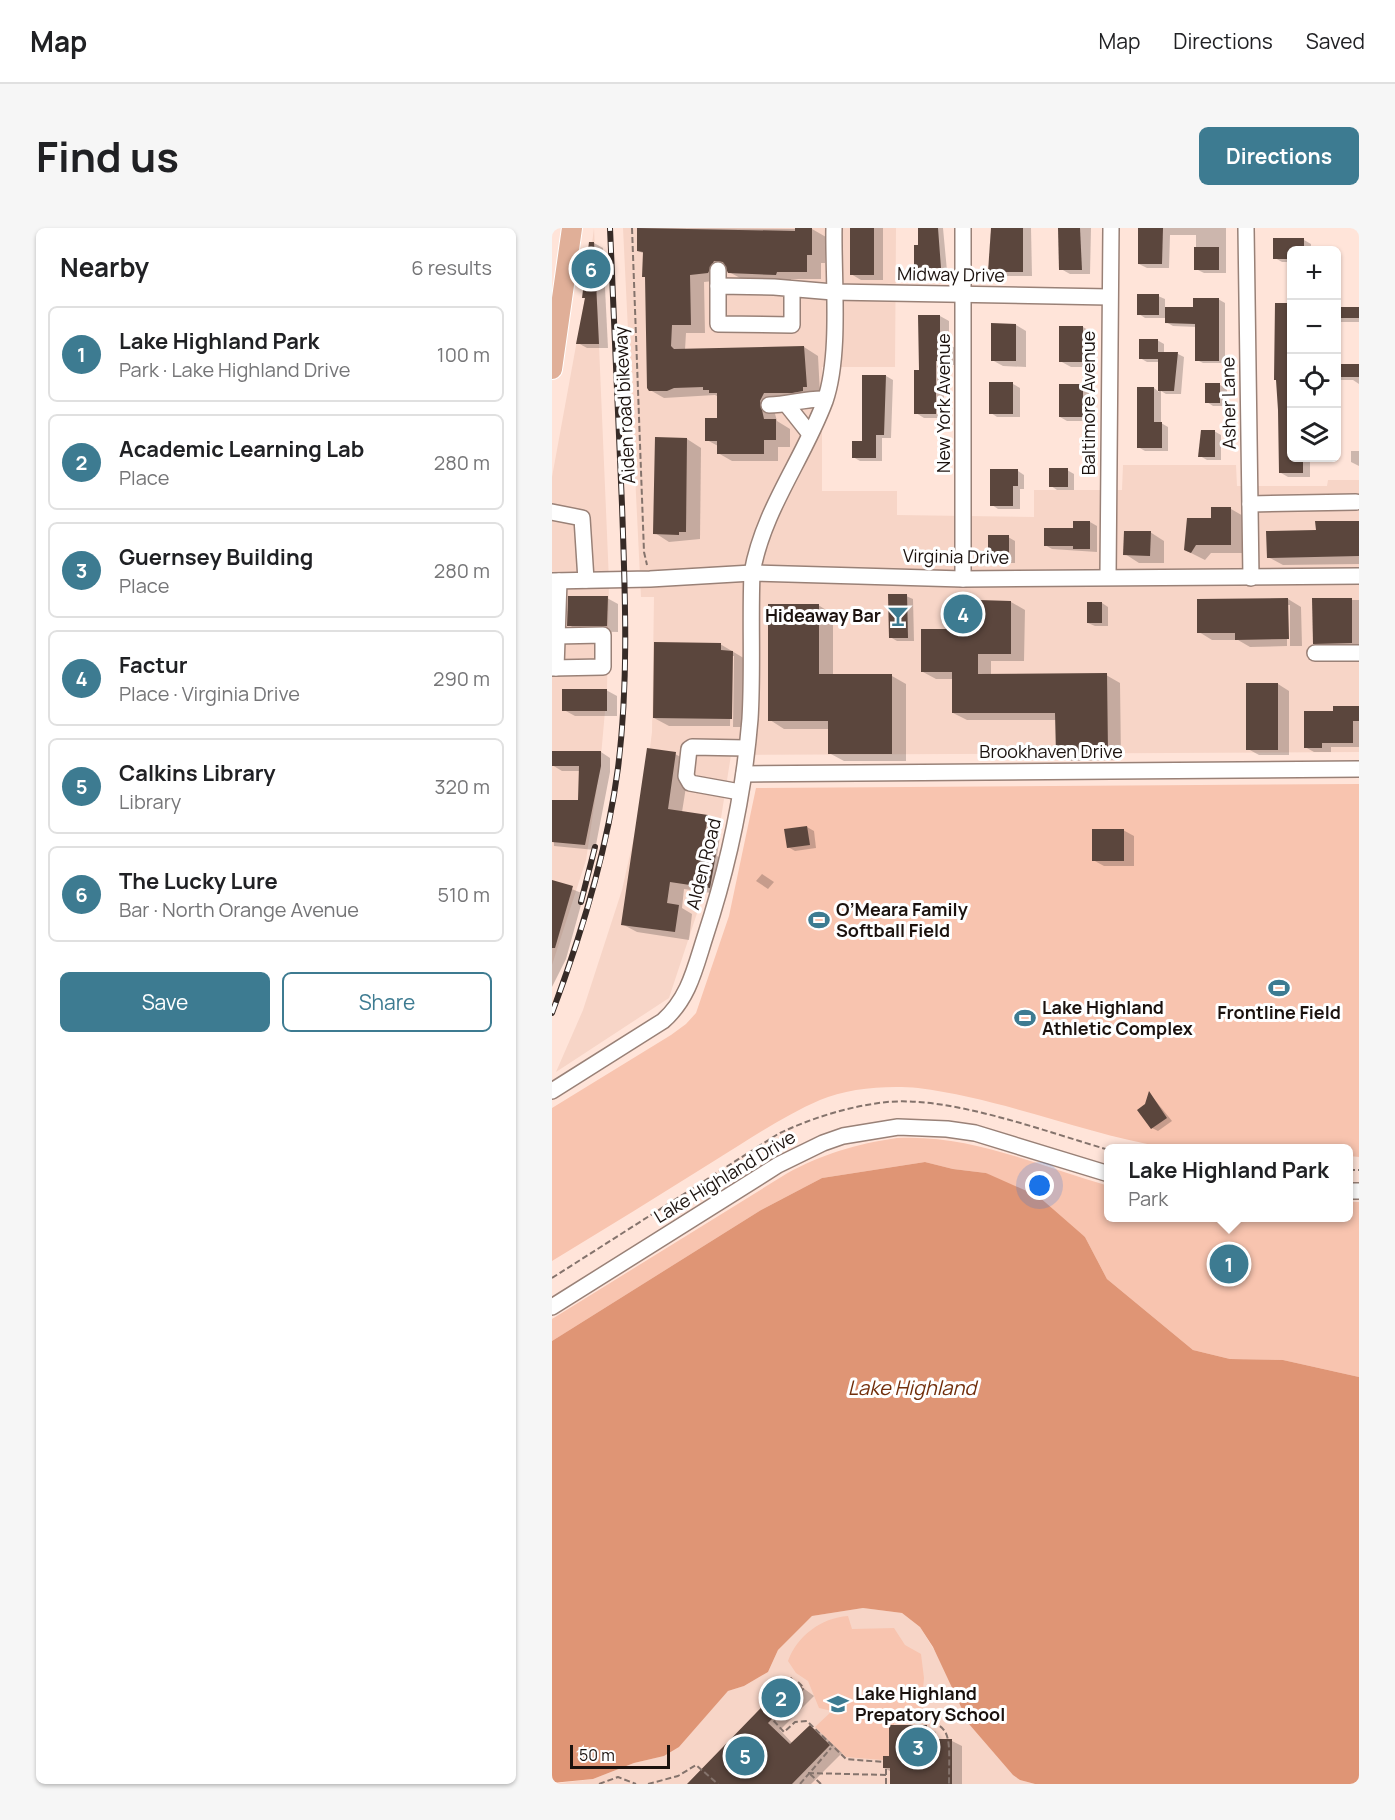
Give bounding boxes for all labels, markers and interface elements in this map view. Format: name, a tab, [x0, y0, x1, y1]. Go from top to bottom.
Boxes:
text: Map	[30, 22, 87, 60]
text: Map	[1099, 27, 1140, 55]
text: Directions	[1173, 27, 1273, 55]
text: Saved	[1306, 27, 1365, 55]
text: Find us	[36, 127, 179, 185]
button: Directions	[1199, 127, 1359, 185]
pin: 6	[572, 246, 610, 291]
map controls	[1287, 246, 1341, 462]
button: +	[1287, 246, 1341, 300]
text: Nearby	[60, 249, 149, 285]
text: 6 results	[411, 254, 492, 281]
street label: Midway Drive	[897, 261, 1005, 287]
button: −	[1287, 300, 1341, 354]
street label: Aiden road bikeway	[608, 325, 640, 485]
text: Lake Highland Park	[119, 326, 319, 356]
street label: Baltimore Avenue	[1076, 331, 1100, 475]
street label: New York Avenue	[931, 333, 955, 473]
text: 1	[77, 341, 86, 368]
text: 100 m	[437, 341, 490, 368]
button: locate	[1287, 354, 1341, 408]
text: Park · Lake Highland Drive	[119, 356, 350, 383]
street label: Asher Lane	[1215, 357, 1241, 449]
button: layers	[1287, 408, 1341, 462]
text: Academic Learning Lab	[119, 434, 364, 464]
text: 2	[76, 449, 87, 476]
text: 280 m	[434, 449, 490, 476]
text: Place	[119, 464, 169, 491]
text: Guernsey Building	[119, 542, 313, 572]
street label: Virginia Drive	[903, 543, 1009, 569]
text: 3	[76, 557, 87, 584]
text: 280 m	[434, 557, 490, 584]
text: Place	[119, 572, 169, 599]
pin: 4	[944, 592, 982, 636]
place label: Hideaway Bar	[765, 603, 881, 627]
bar icon: Hideaway Bar	[886, 604, 910, 628]
text: Factur	[119, 650, 187, 680]
text: 4	[75, 665, 88, 692]
text: 290 m	[433, 665, 490, 692]
text: Place · Virginia Drive	[119, 680, 300, 707]
street label: Brookhaven Drive	[979, 739, 1123, 763]
text: Calkins Library	[119, 758, 276, 788]
text: 5	[76, 773, 87, 800]
text: 320 m	[434, 773, 490, 800]
text: Library	[119, 788, 181, 815]
street label: Alden Road	[680, 816, 726, 912]
text: The Lucky Lure	[119, 866, 278, 896]
text: 6	[75, 881, 88, 908]
text: 510 m	[437, 881, 490, 908]
text: Bar · North Orange Avenue	[119, 896, 359, 923]
place label: O’Meara Family Softball Field	[836, 897, 968, 942]
sports icon: O’Meara Family Softball Field	[807, 908, 831, 932]
button: Save	[60, 972, 270, 1032]
button: Share	[282, 972, 492, 1032]
sports icon: Frontline Field	[1267, 976, 1291, 1000]
place label: Lake Highland Athletic Complex	[1042, 995, 1193, 1040]
place label: Frontline Field	[1217, 1000, 1341, 1024]
sports icon: Lake Highland Athletic Complex	[1013, 1006, 1037, 1030]
street label: Lake Highland Drive	[649, 1124, 800, 1228]
popup	[1104, 1144, 1353, 1222]
text: Lake Highland Park	[1128, 1155, 1329, 1185]
your location	[1025, 1171, 1054, 1200]
text: Park	[1128, 1185, 1168, 1212]
pin: 1	[1210, 1242, 1248, 1286]
water label: Lake Highland	[848, 1374, 979, 1401]
pin: 2	[762, 1676, 800, 1720]
place label: Lake Highland Prepatory School	[855, 1681, 1005, 1726]
school or university icon: Lake Highland Prepatory School	[826, 1692, 850, 1716]
pin: 3	[898, 1724, 938, 1769]
pin: 5	[726, 1734, 764, 1778]
scale bar	[570, 1742, 670, 1770]
text: 50 m	[579, 1744, 615, 1766]

